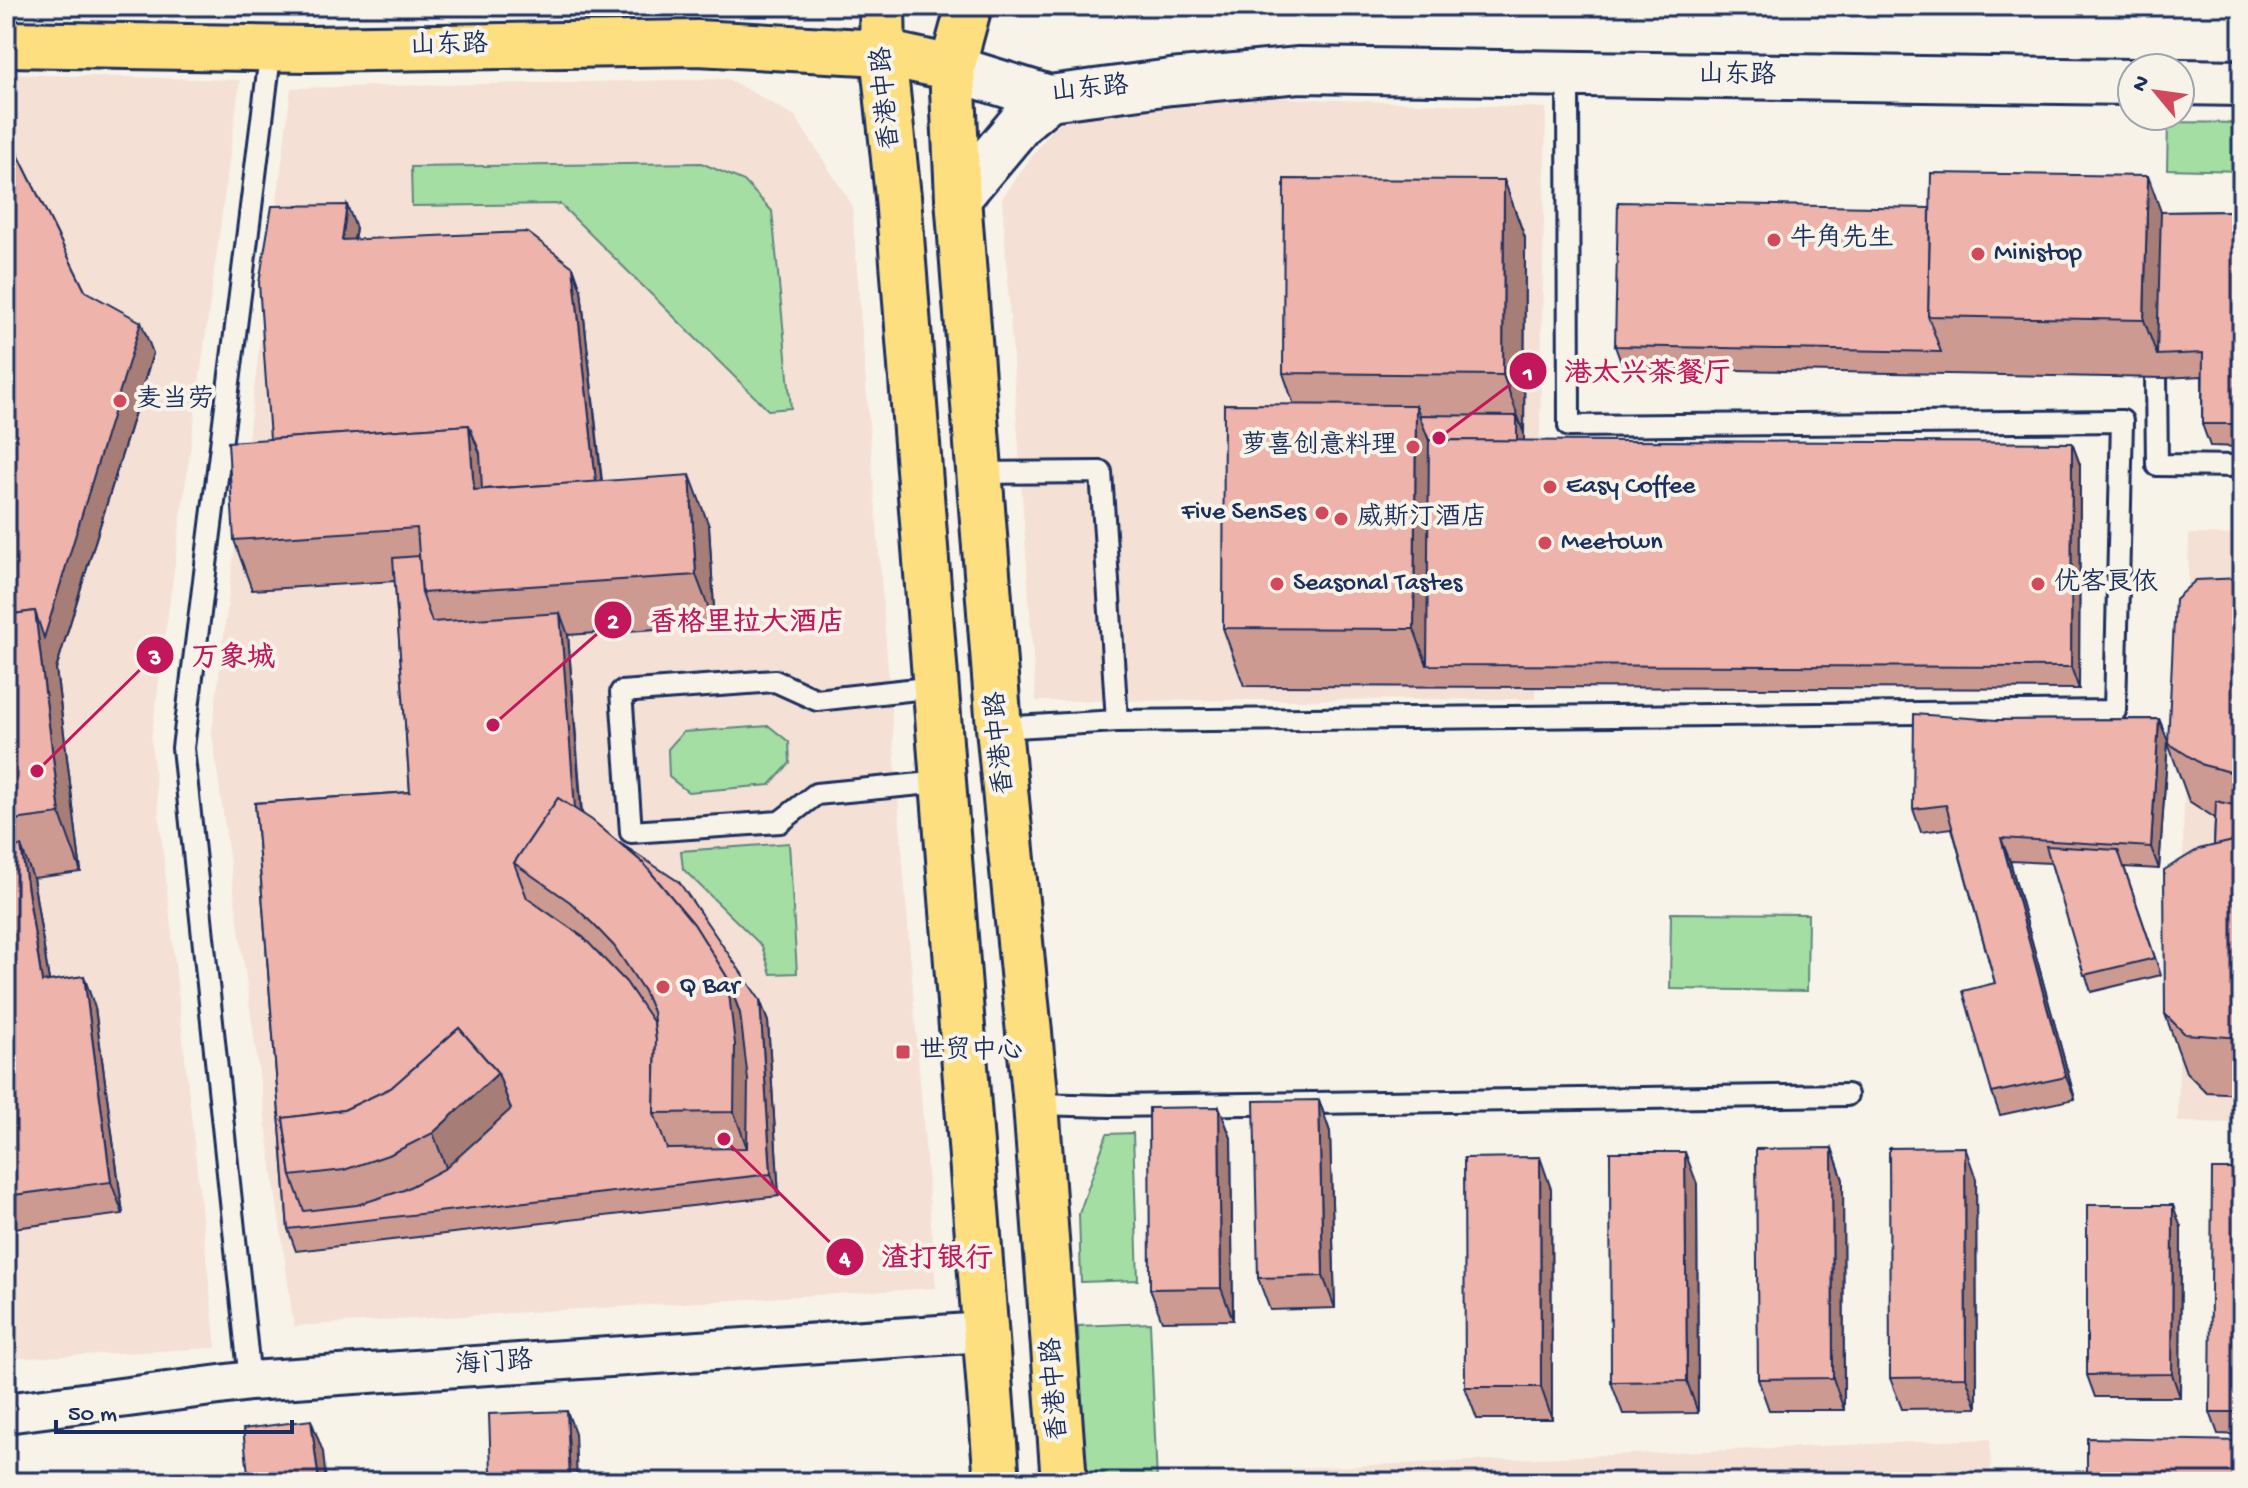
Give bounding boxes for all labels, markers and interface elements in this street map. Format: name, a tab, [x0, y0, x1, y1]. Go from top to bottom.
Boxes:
street label: 山东路	[410, 29, 488, 63]
street label: 香港中路	[866, 45, 908, 151]
north arrow	[2116, 52, 2196, 132]
street label: 山东路	[1698, 59, 1776, 93]
street label: 山东路	[1050, 70, 1130, 110]
text: N	[2127, 72, 2157, 97]
place label: 牛角先生	[1790, 223, 1894, 256]
marker: 牛角先生	[1765, 231, 1783, 249]
place label: Ministop	[1994, 239, 2082, 270]
marker: Ministop	[1969, 245, 1987, 263]
callout: 港太兴茶餐厅	[1508, 345, 1748, 397]
text: 港太兴茶餐厅	[1564, 358, 1732, 392]
text: 1	[1522, 361, 1533, 390]
place label: 麦当劳	[136, 384, 214, 417]
marker: 麦当劳	[111, 392, 129, 410]
place label: 萝喜创意料理	[1241, 430, 1397, 463]
marker: 萝喜创意料理	[1404, 438, 1422, 456]
place label: Easy Coffee	[1566, 472, 1696, 503]
marker: Easy Coffee	[1541, 478, 1559, 496]
place label: Five Sen5es	[1181, 498, 1307, 529]
place label: 威斯汀酒店	[1357, 502, 1487, 535]
marker: Five Sen5es	[1313, 504, 1331, 522]
marker: 威斯汀酒店	[1332, 510, 1350, 528]
place label: Meetown	[1561, 528, 1663, 559]
marker: Meetown	[1536, 534, 1554, 552]
place label: 优客良依	[2054, 567, 2158, 600]
place label: Seasonal Tastes	[1293, 569, 1464, 600]
marker: Seasonal Tastes	[1268, 575, 1286, 593]
marker: 优客良依	[2029, 575, 2047, 593]
callout: 香格里拉大酒店	[593, 594, 861, 646]
text: 香格里拉大酒店	[649, 606, 845, 641]
text: 2	[607, 609, 619, 638]
callout: 万象城	[135, 629, 291, 681]
text: 万象城	[191, 641, 275, 676]
text: 3	[148, 645, 161, 674]
street label: 香港中路	[980, 690, 1022, 796]
place label: Q Bar	[679, 972, 742, 1003]
marker: Q Bar	[654, 978, 672, 996]
place label: 世贸中心	[919, 1035, 1023, 1068]
marker: 世贸中心	[894, 1043, 912, 1061]
callout: 渣打银行	[825, 1231, 1009, 1283]
text: 渣打银行	[881, 1242, 993, 1277]
text: 4	[838, 1246, 851, 1275]
street label: 香港中路	[1036, 1336, 1076, 1442]
street label: 海门路	[454, 1345, 534, 1383]
scale bar	[56, 1384, 292, 1434]
text: 50 m	[68, 1401, 117, 1430]

